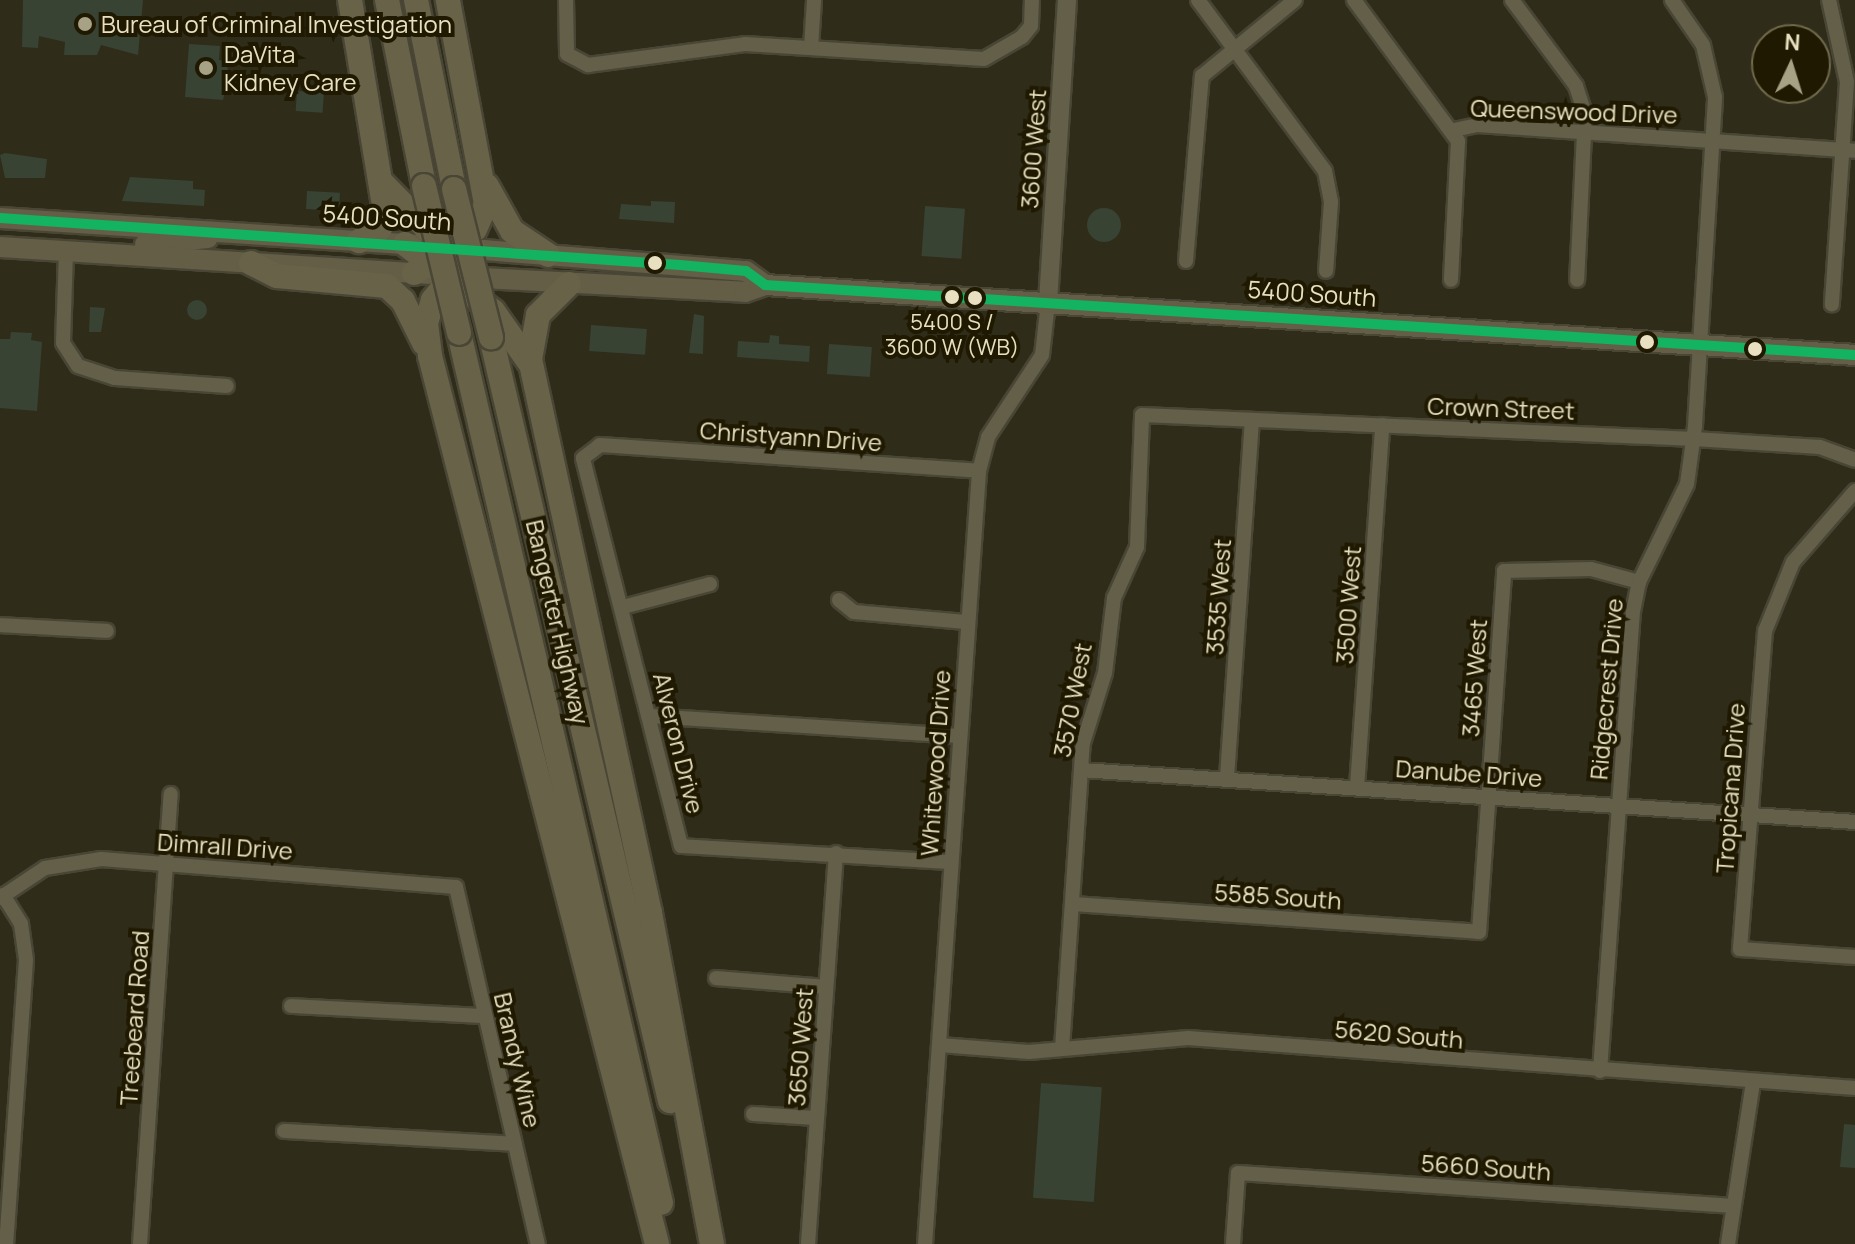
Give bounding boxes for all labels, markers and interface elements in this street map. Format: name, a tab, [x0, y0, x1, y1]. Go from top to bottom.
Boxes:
place label: Bureau of Criminal Investigation	[101, 10, 452, 38]
marker: Bureau of Criminal Investigation	[76, 15, 94, 33]
north arrow	[1751, 24, 1831, 104]
text: N	[1784, 27, 1801, 58]
place label: DaVita Kidney Care	[224, 40, 356, 96]
marker: DaVita Kidney Care	[195, 57, 217, 79]
street label: 3600 West	[1014, 88, 1052, 210]
street label: Queenswood Drive	[1470, 93, 1678, 129]
street label: 5400 South	[322, 198, 452, 236]
unlabelled marker	[647, 255, 663, 271]
street label: 5400 South	[1247, 274, 1377, 312]
marker: 5400 S / 3600 W (WB)	[944, 289, 960, 305]
unlabelled marker	[967, 290, 983, 306]
place label: 5400 S / 3600 W (WB)	[885, 309, 1019, 360]
unlabelled marker	[1639, 334, 1655, 350]
unlabelled marker	[1747, 341, 1763, 357]
street label: Crown Street	[1427, 391, 1575, 425]
street label: Christyann Drive	[699, 415, 883, 457]
street label: Bangerter Highway	[520, 517, 596, 727]
street label: 3535 West	[1200, 538, 1236, 656]
street label: 3500 West	[1330, 545, 1366, 665]
street label: Ridgecrest Drive	[1584, 597, 1628, 781]
street label: 3465 West	[1456, 618, 1492, 738]
street label: 3570 West	[1047, 640, 1097, 760]
street label: Alveron Drive	[648, 669, 710, 817]
street label: Whitewood Drive	[914, 669, 956, 857]
street label: Tropicana Drive	[1710, 702, 1750, 874]
street label: Danube Drive	[1395, 754, 1543, 792]
street label: Dimrall Drive	[156, 827, 294, 865]
street label: 5585 South	[1213, 877, 1343, 915]
street label: Treebeard Road	[114, 930, 154, 1106]
street label: 3650 West	[781, 987, 819, 1107]
street label: Brandy Wine	[488, 990, 548, 1130]
street label: 5620 South	[1333, 1014, 1465, 1054]
street label: 5660 South	[1420, 1148, 1552, 1186]

